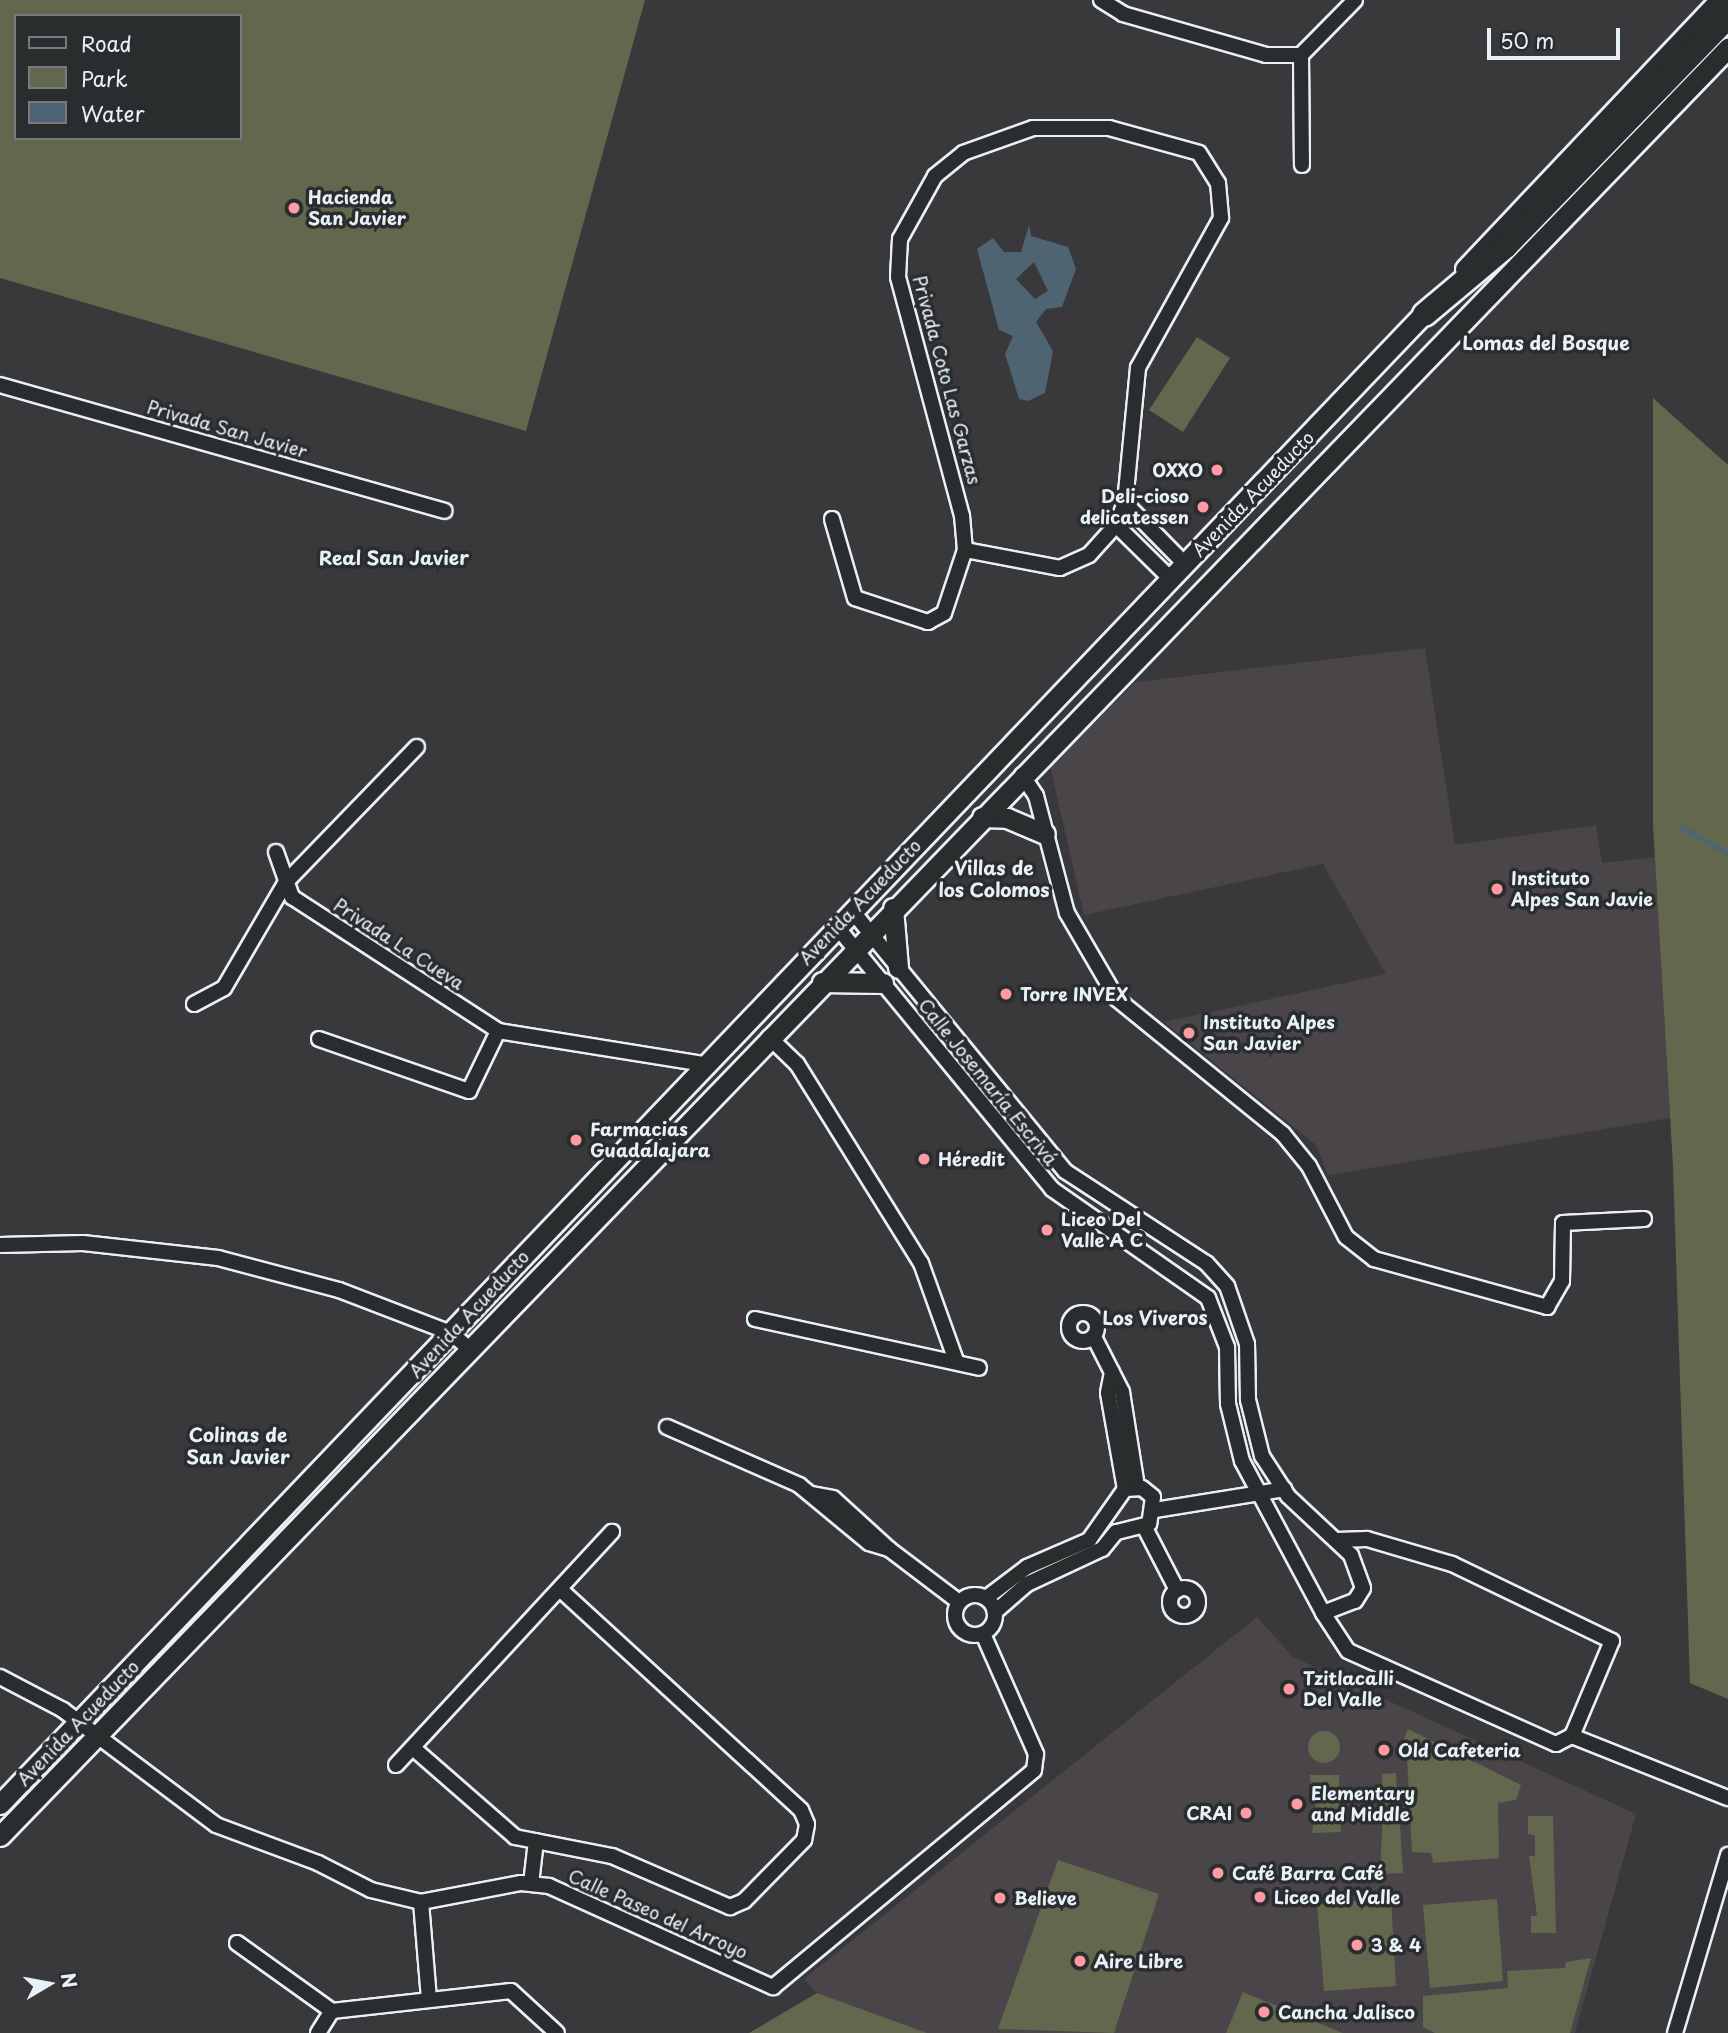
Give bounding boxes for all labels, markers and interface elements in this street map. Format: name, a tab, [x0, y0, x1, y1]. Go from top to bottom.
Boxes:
legend	[14, 14, 242, 140]
scale bar	[1490, 14, 1623, 58]
text: 50 m	[1500, 24, 1554, 56]
text: Road	[81, 27, 132, 59]
text: Park	[81, 62, 128, 94]
text: Water	[81, 97, 144, 129]
place label: Hacienda San Javier	[308, 187, 405, 230]
marker: Hacienda San Javier	[286, 200, 302, 216]
street label: Privada Coto Las Garzas	[909, 273, 985, 487]
district label: Lomas del Bosque	[1462, 332, 1630, 354]
street label: Privada San Javier	[145, 396, 309, 462]
street label: Avenida Acueducto	[1188, 427, 1318, 561]
place label: OXXO	[1152, 459, 1203, 481]
marker: OXXO	[1209, 462, 1225, 478]
place label: Deli-cioso delicatessen	[1080, 486, 1189, 528]
marker: Deli-cioso delicatessen	[1195, 499, 1211, 515]
district label: Real San Javier	[319, 547, 469, 569]
street label: Avenida Acueducto	[795, 835, 925, 969]
district label: Villas de los Colomos	[938, 857, 1050, 901]
place label: Instituto Alpes San Javie	[1511, 868, 1653, 910]
marker: Instituto Alpes San Javie	[1489, 881, 1505, 897]
street label: Privada La Cueva	[329, 893, 469, 995]
place label: Torre INVEX	[1020, 983, 1129, 1005]
marker: Torre INVEX	[998, 986, 1014, 1002]
street label: Calle Josemaría Escrivá	[914, 994, 1062, 1170]
place label: Instituto Alpes San Javier	[1203, 1012, 1336, 1054]
marker: Instituto Alpes San Javier	[1181, 1025, 1197, 1041]
place label: Farmacias Guadalajara	[590, 1119, 710, 1162]
marker: Farmacias Guadalajara	[568, 1132, 584, 1148]
place label: Héredit	[938, 1148, 1005, 1170]
marker: Héredit	[916, 1151, 932, 1167]
place label: Liceo Del Valle A C	[1061, 1209, 1144, 1252]
marker: Liceo Del Valle A C	[1039, 1222, 1055, 1238]
street label: Avenida Acueducto	[405, 1246, 533, 1382]
district label: Los Viveros	[1102, 1307, 1208, 1329]
district label: Colinas de San Javier	[187, 1424, 289, 1468]
street label: Avenida Acueducto	[13, 1656, 143, 1790]
place label: Tzitlacalli Del Valle	[1303, 1668, 1394, 1710]
marker: Tzitlacalli Del Valle	[1281, 1681, 1297, 1697]
place label: Old Cafeteria	[1398, 1739, 1523, 1761]
marker: Old Cafeteria	[1376, 1742, 1392, 1758]
place label: Elementary and Middle	[1311, 1783, 1415, 1826]
marker: Elementary and Middle	[1289, 1796, 1305, 1812]
place label: CRAI	[1186, 1802, 1232, 1824]
marker: CRAI	[1238, 1805, 1254, 1821]
place label: Café Barra Café	[1232, 1862, 1385, 1884]
street label: Calle Paseo del Arroyo	[564, 1864, 752, 1964]
marker: Café Barra Café	[1210, 1865, 1226, 1881]
place label: Liceo del Valle	[1274, 1886, 1401, 1908]
place label: Believe	[1014, 1887, 1076, 1909]
marker: Liceo del Valle	[1252, 1889, 1268, 1905]
marker: Believe	[992, 1890, 1008, 1906]
place label: 3 & 4	[1371, 1934, 1421, 1956]
marker: 3 & 4	[1349, 1937, 1365, 1953]
north arrow	[14, 1949, 84, 2019]
place label: Aire Libre	[1094, 1950, 1184, 1972]
marker: Aire Libre	[1072, 1953, 1088, 1969]
text: N	[55, 1971, 85, 1990]
place label: Cancha Jalisco	[1278, 2001, 1416, 2023]
marker: Cancha Jalisco	[1256, 2004, 1272, 2020]

